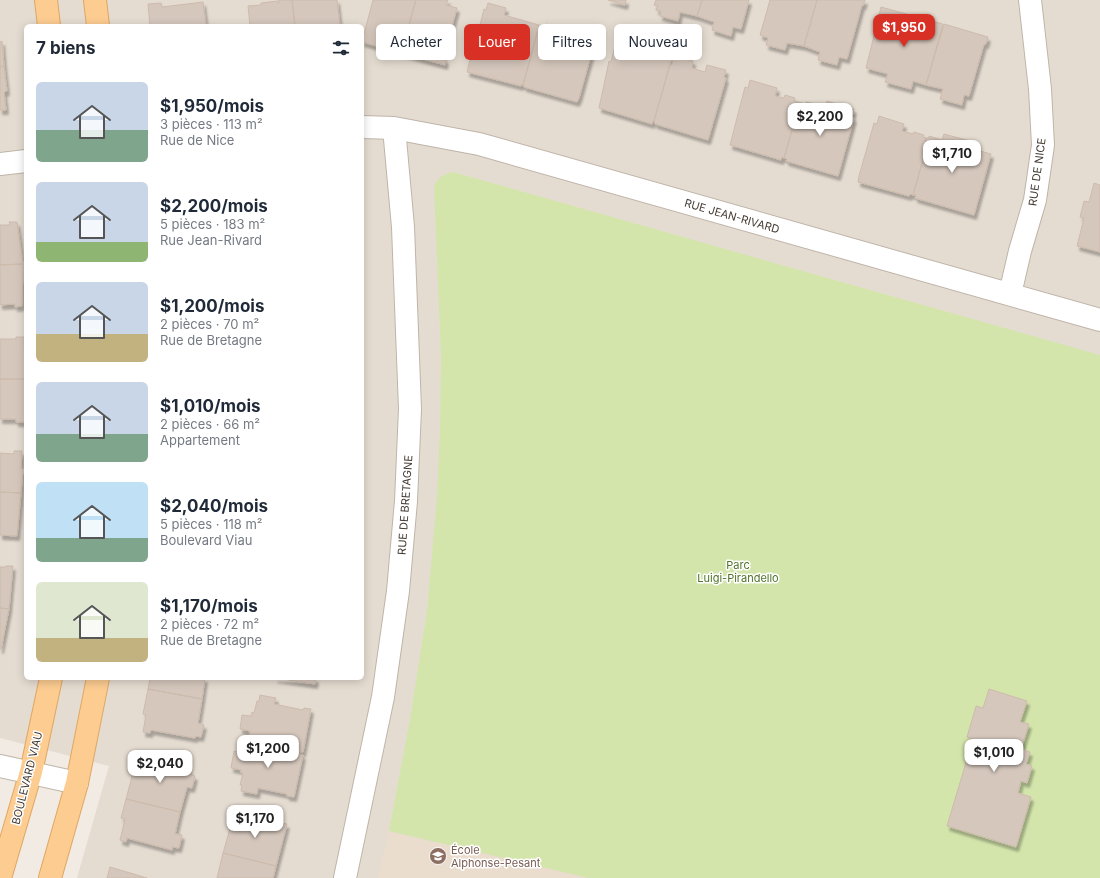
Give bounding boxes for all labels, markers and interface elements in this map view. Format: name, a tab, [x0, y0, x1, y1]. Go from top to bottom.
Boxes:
pin: $1,950	[871, 14, 937, 48]
text: $1,950	[882, 19, 926, 35]
chip: Acheter	[376, 24, 456, 60]
chip: Louer	[464, 24, 530, 60]
chip: Filtres	[538, 24, 606, 60]
chip: Nouveau	[614, 24, 702, 60]
icon: filters	[330, 37, 352, 59]
text: 7 biens	[36, 38, 95, 58]
text: $1,950/mois	[160, 96, 264, 116]
icon: home	[68, 98, 116, 146]
pin: $2,200	[787, 103, 853, 137]
text: $2,200	[797, 108, 843, 124]
text: 3 pièces · 113 m²	[160, 116, 263, 132]
text: Rue de Nice	[160, 132, 234, 148]
street label: RUE DE NICE	[1025, 137, 1049, 207]
pin: $1,710	[919, 140, 985, 174]
text: $1,710	[932, 145, 972, 161]
text: $2,200/mois	[160, 196, 268, 216]
street label: RUE JEAN-RIVARD	[683, 196, 781, 236]
icon: home	[68, 198, 116, 246]
text: 5 pièces · 183 m²	[160, 216, 265, 232]
text: Rue Jean-Rivard	[160, 232, 262, 248]
text: $1,200/mois	[160, 296, 264, 316]
icon: home	[68, 298, 116, 346]
text: 2 pièces · 70 m²	[160, 316, 259, 332]
text: Rue de Bretagne	[160, 332, 262, 348]
text: $1,010/mois	[160, 396, 261, 416]
icon: home	[68, 398, 116, 446]
text: 2 pièces · 66 m²	[160, 416, 260, 432]
text: Appartement	[160, 432, 240, 448]
street label: RUE DE BRETAGNE	[395, 455, 415, 555]
text: $2,040/mois	[160, 496, 268, 516]
icon: home	[68, 498, 116, 546]
text: 5 pièces · 118 m²	[160, 516, 263, 532]
text: Boulevard Viau	[160, 532, 252, 548]
park label: Parc Luigi-Pirandello	[697, 558, 779, 585]
text: $1,170/mois	[160, 596, 258, 616]
icon: home	[68, 598, 116, 646]
text: 2 pièces · 72 m²	[160, 616, 259, 632]
text: Rue de Bretagne	[160, 632, 262, 648]
street label: BOULEVARD VIAU	[9, 730, 45, 826]
pin: $1,200	[235, 735, 301, 769]
pin: $1,010	[961, 739, 1027, 773]
text: $1,200	[246, 740, 290, 756]
text: $1,010	[973, 744, 1015, 760]
pin: $2,040	[127, 750, 193, 784]
text: $2,040	[137, 755, 184, 771]
pin: $1,170	[222, 805, 288, 839]
text: $1,170	[235, 810, 275, 826]
place label: École Alphonse-Pesant	[451, 843, 541, 870]
school or university icon: École Alphonse-Pesant	[428, 846, 448, 866]

